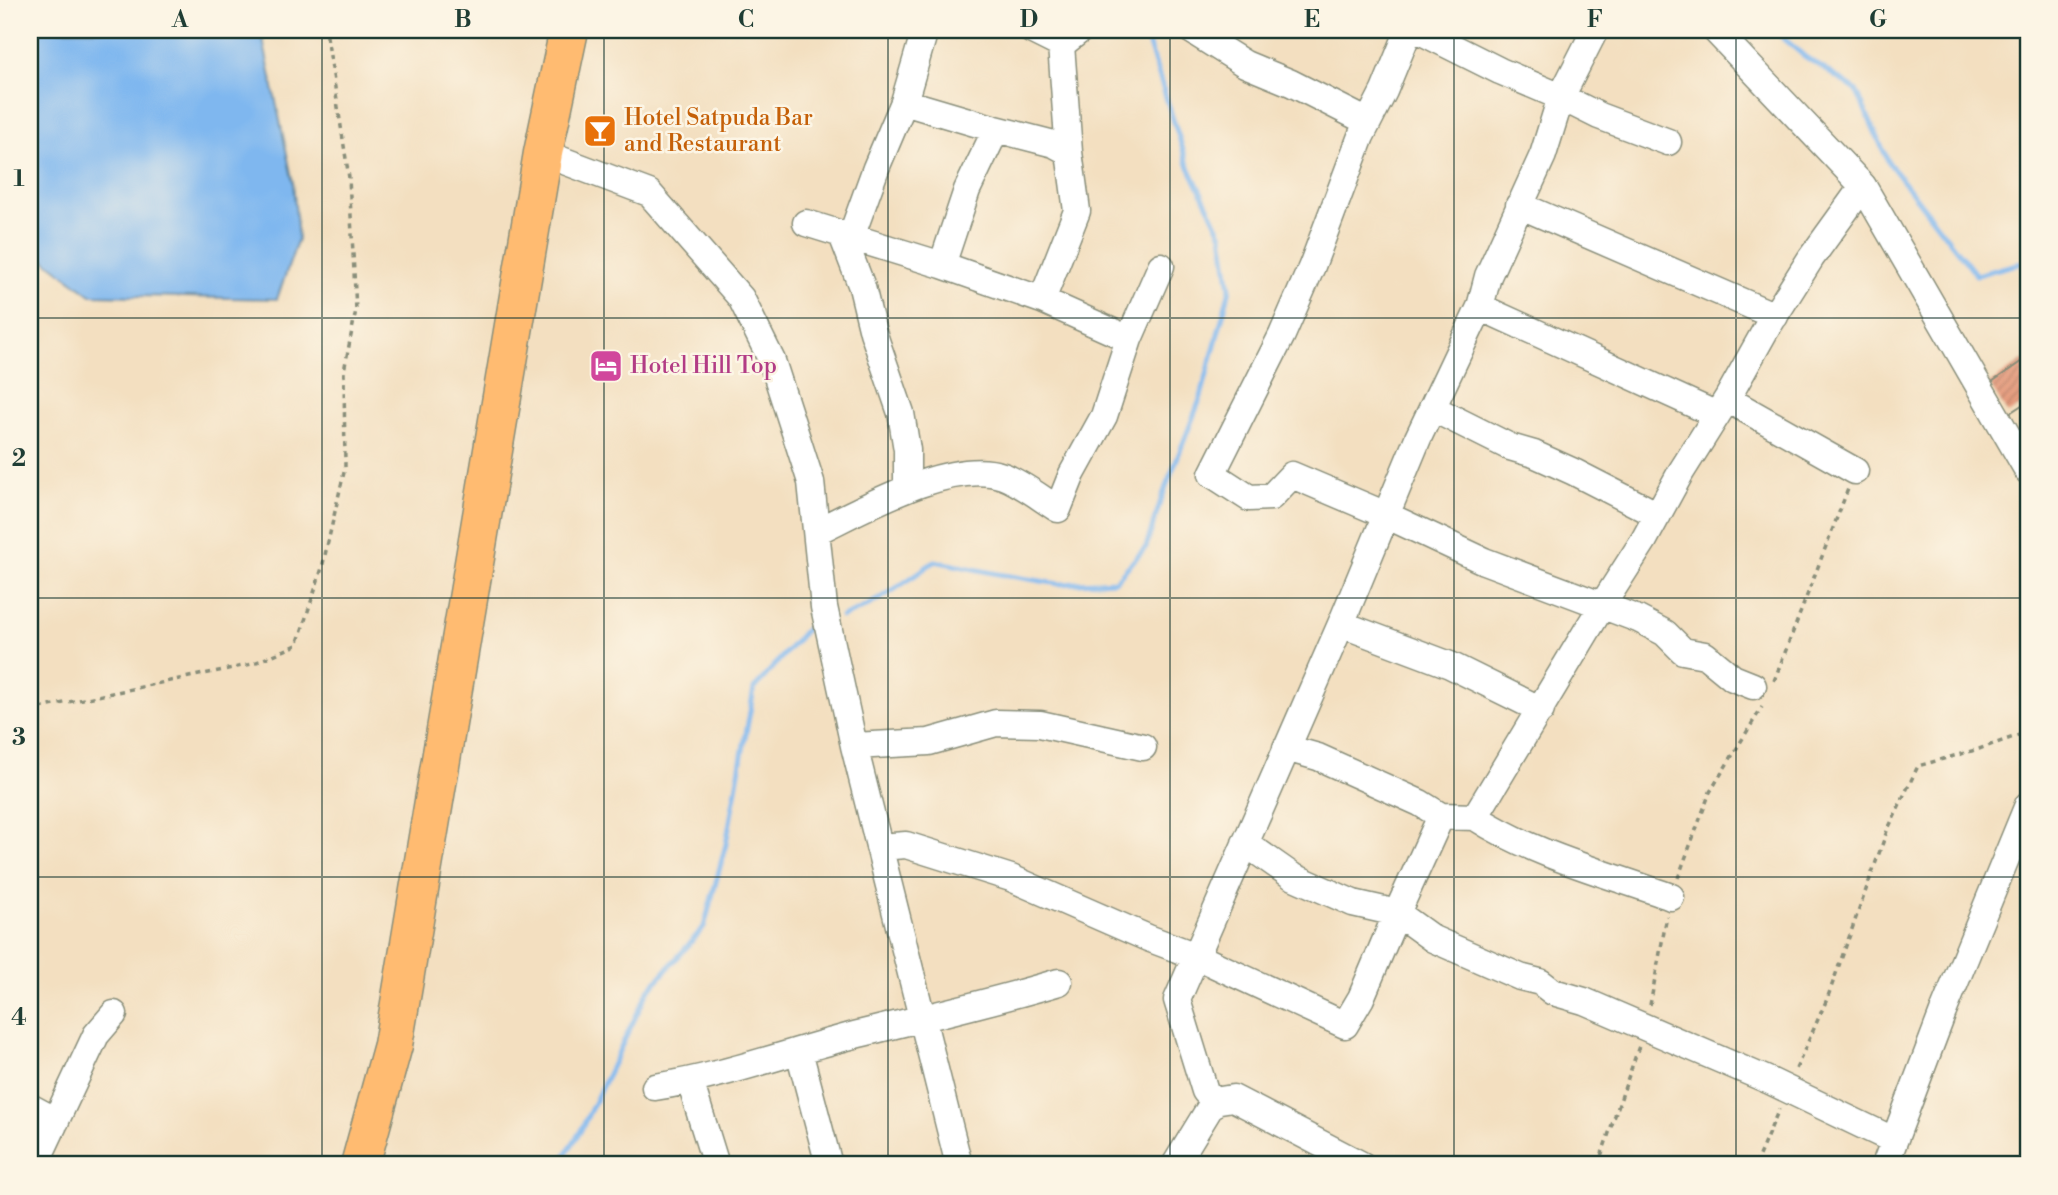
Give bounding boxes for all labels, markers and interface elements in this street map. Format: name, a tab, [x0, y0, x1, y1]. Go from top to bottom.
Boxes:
text: A	[171, 6, 189, 34]
text: B	[454, 6, 472, 34]
text: C	[738, 6, 754, 34]
text: D	[1020, 6, 1038, 34]
text: E	[1304, 6, 1320, 34]
text: F	[1587, 6, 1603, 34]
text: G	[1869, 6, 1887, 34]
place label: Hotel Satpuda Bar and Restaurant	[624, 104, 813, 158]
bar icon: Hotel Satpuda Bar and Restaurant	[581, 112, 619, 150]
text: 1	[13, 165, 25, 193]
hotel icon: Hotel Hill Top	[587, 347, 625, 385]
place label: Hotel Hill Top	[630, 352, 777, 380]
text: 2	[12, 445, 26, 473]
text: 3	[12, 724, 26, 752]
text: 4	[11, 1004, 27, 1032]

